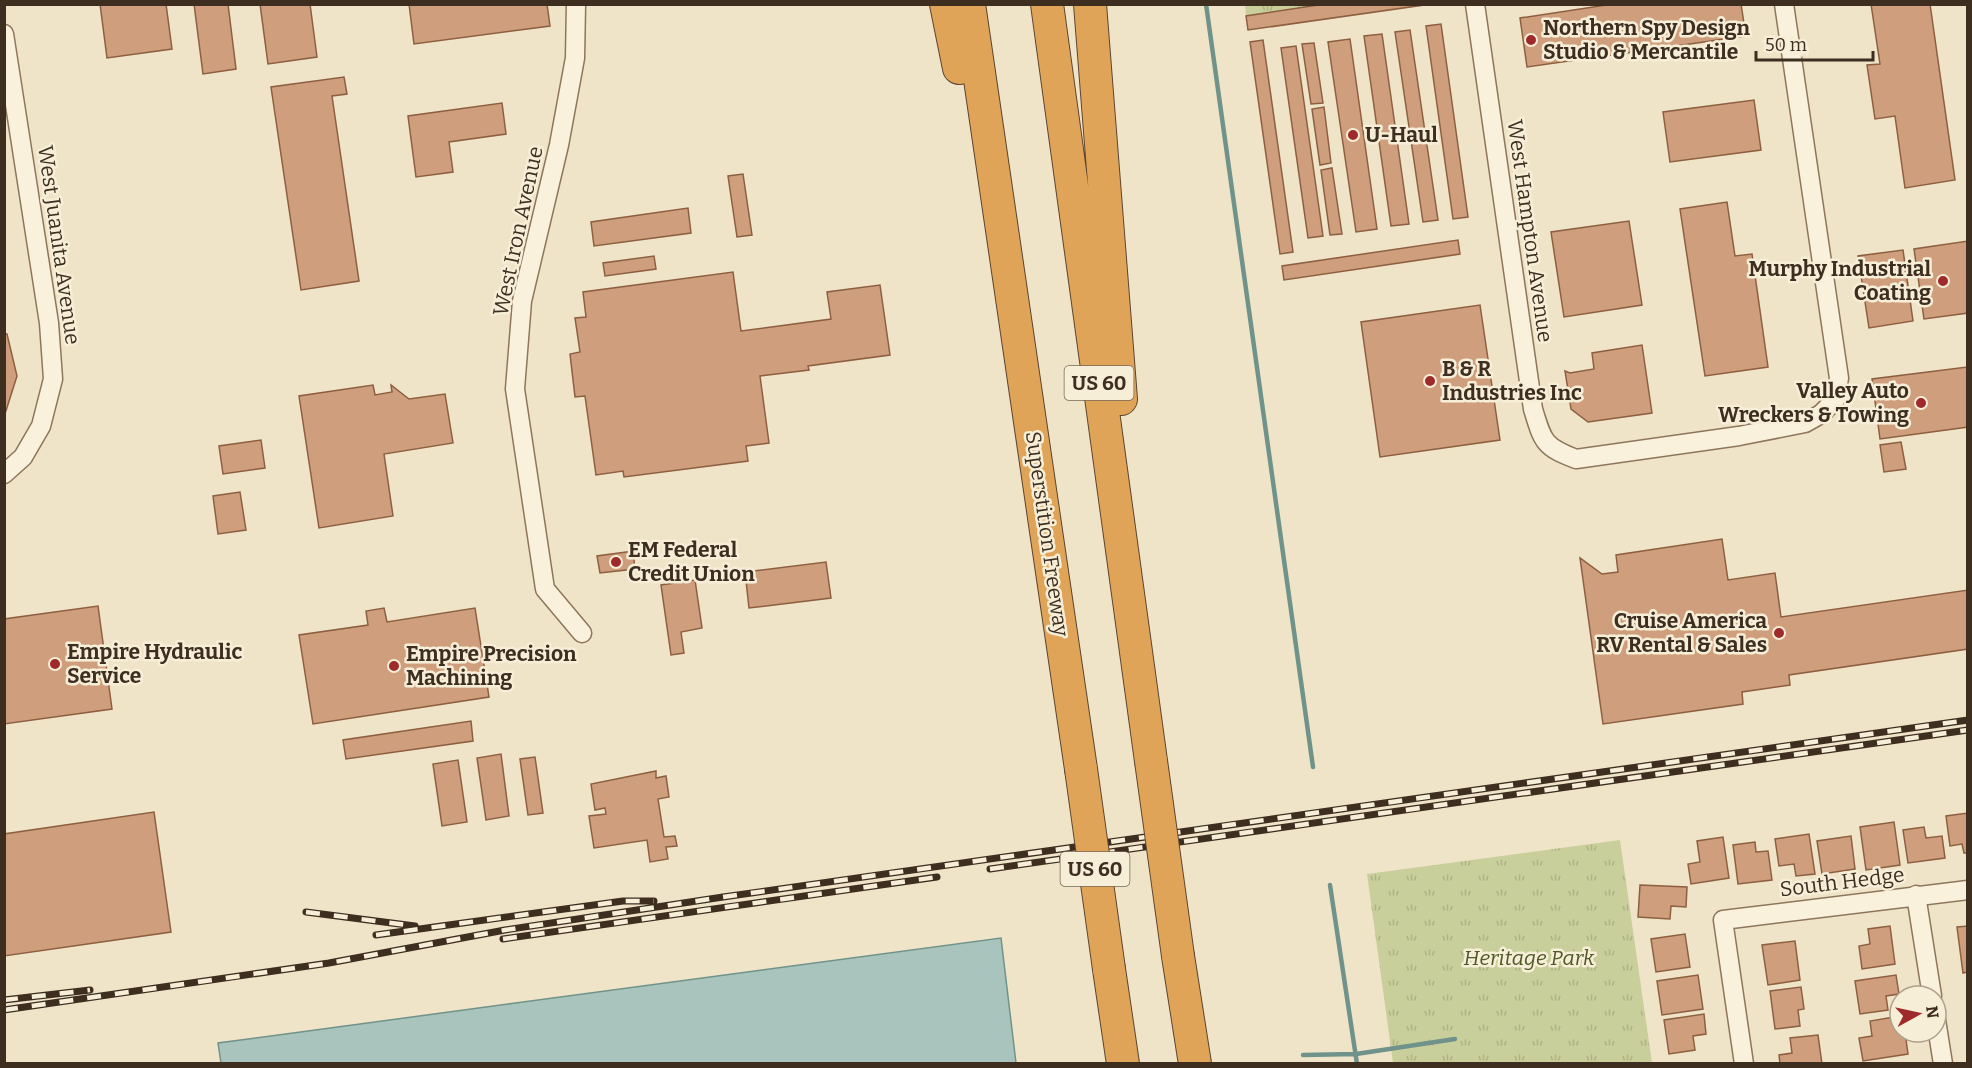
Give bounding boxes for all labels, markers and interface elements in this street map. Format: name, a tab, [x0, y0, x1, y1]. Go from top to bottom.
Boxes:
place label: Northern Spy Design Studio & Mercantile	[1543, 15, 1750, 65]
scale bar	[1756, 24, 1873, 62]
marker: Northern Spy Design Studio & Mercantile	[1524, 33, 1538, 47]
text: 50 m	[1765, 34, 1807, 56]
street label: West Hampton Avenue	[1502, 118, 1558, 344]
place label: U-Haul	[1365, 122, 1438, 148]
marker: U-Haul	[1346, 128, 1360, 142]
street label: West Juanita Avenue	[32, 144, 86, 346]
street label: West Iron Avenue	[487, 144, 549, 318]
place label: Murphy Industrial Coating	[1748, 256, 1931, 306]
marker: Murphy Industrial Coating	[1936, 274, 1950, 288]
place label: B & R Industries Inc	[1442, 356, 1582, 406]
road number: US 60	[1064, 366, 1134, 400]
marker: B & R Industries Inc	[1423, 374, 1437, 388]
place label: Valley Auto Wreckers & Towing	[1718, 378, 1909, 428]
marker: Valley Auto Wreckers & Towing	[1914, 396, 1928, 410]
street label: Superstition Freeway	[1020, 430, 1074, 639]
place label: EM Federal Credit Union	[628, 537, 755, 587]
marker: EM Federal Credit Union	[609, 555, 623, 569]
place label: Cruise America RV Rental & Sales	[1596, 608, 1767, 658]
marker: Cruise America RV Rental & Sales	[1772, 626, 1786, 640]
place label: Empire Hydraulic Service	[67, 639, 242, 689]
place label: Empire Precision Machining	[406, 641, 577, 691]
marker: Empire Hydraulic Service	[48, 657, 62, 671]
marker: Empire Precision Machining	[387, 659, 401, 673]
road number: US 60	[1060, 852, 1130, 886]
street label: South Hedge	[1778, 861, 1906, 903]
park label: Heritage Park	[1464, 945, 1595, 971]
north arrow	[1888, 984, 1948, 1044]
text: N	[1922, 1005, 1943, 1019]

